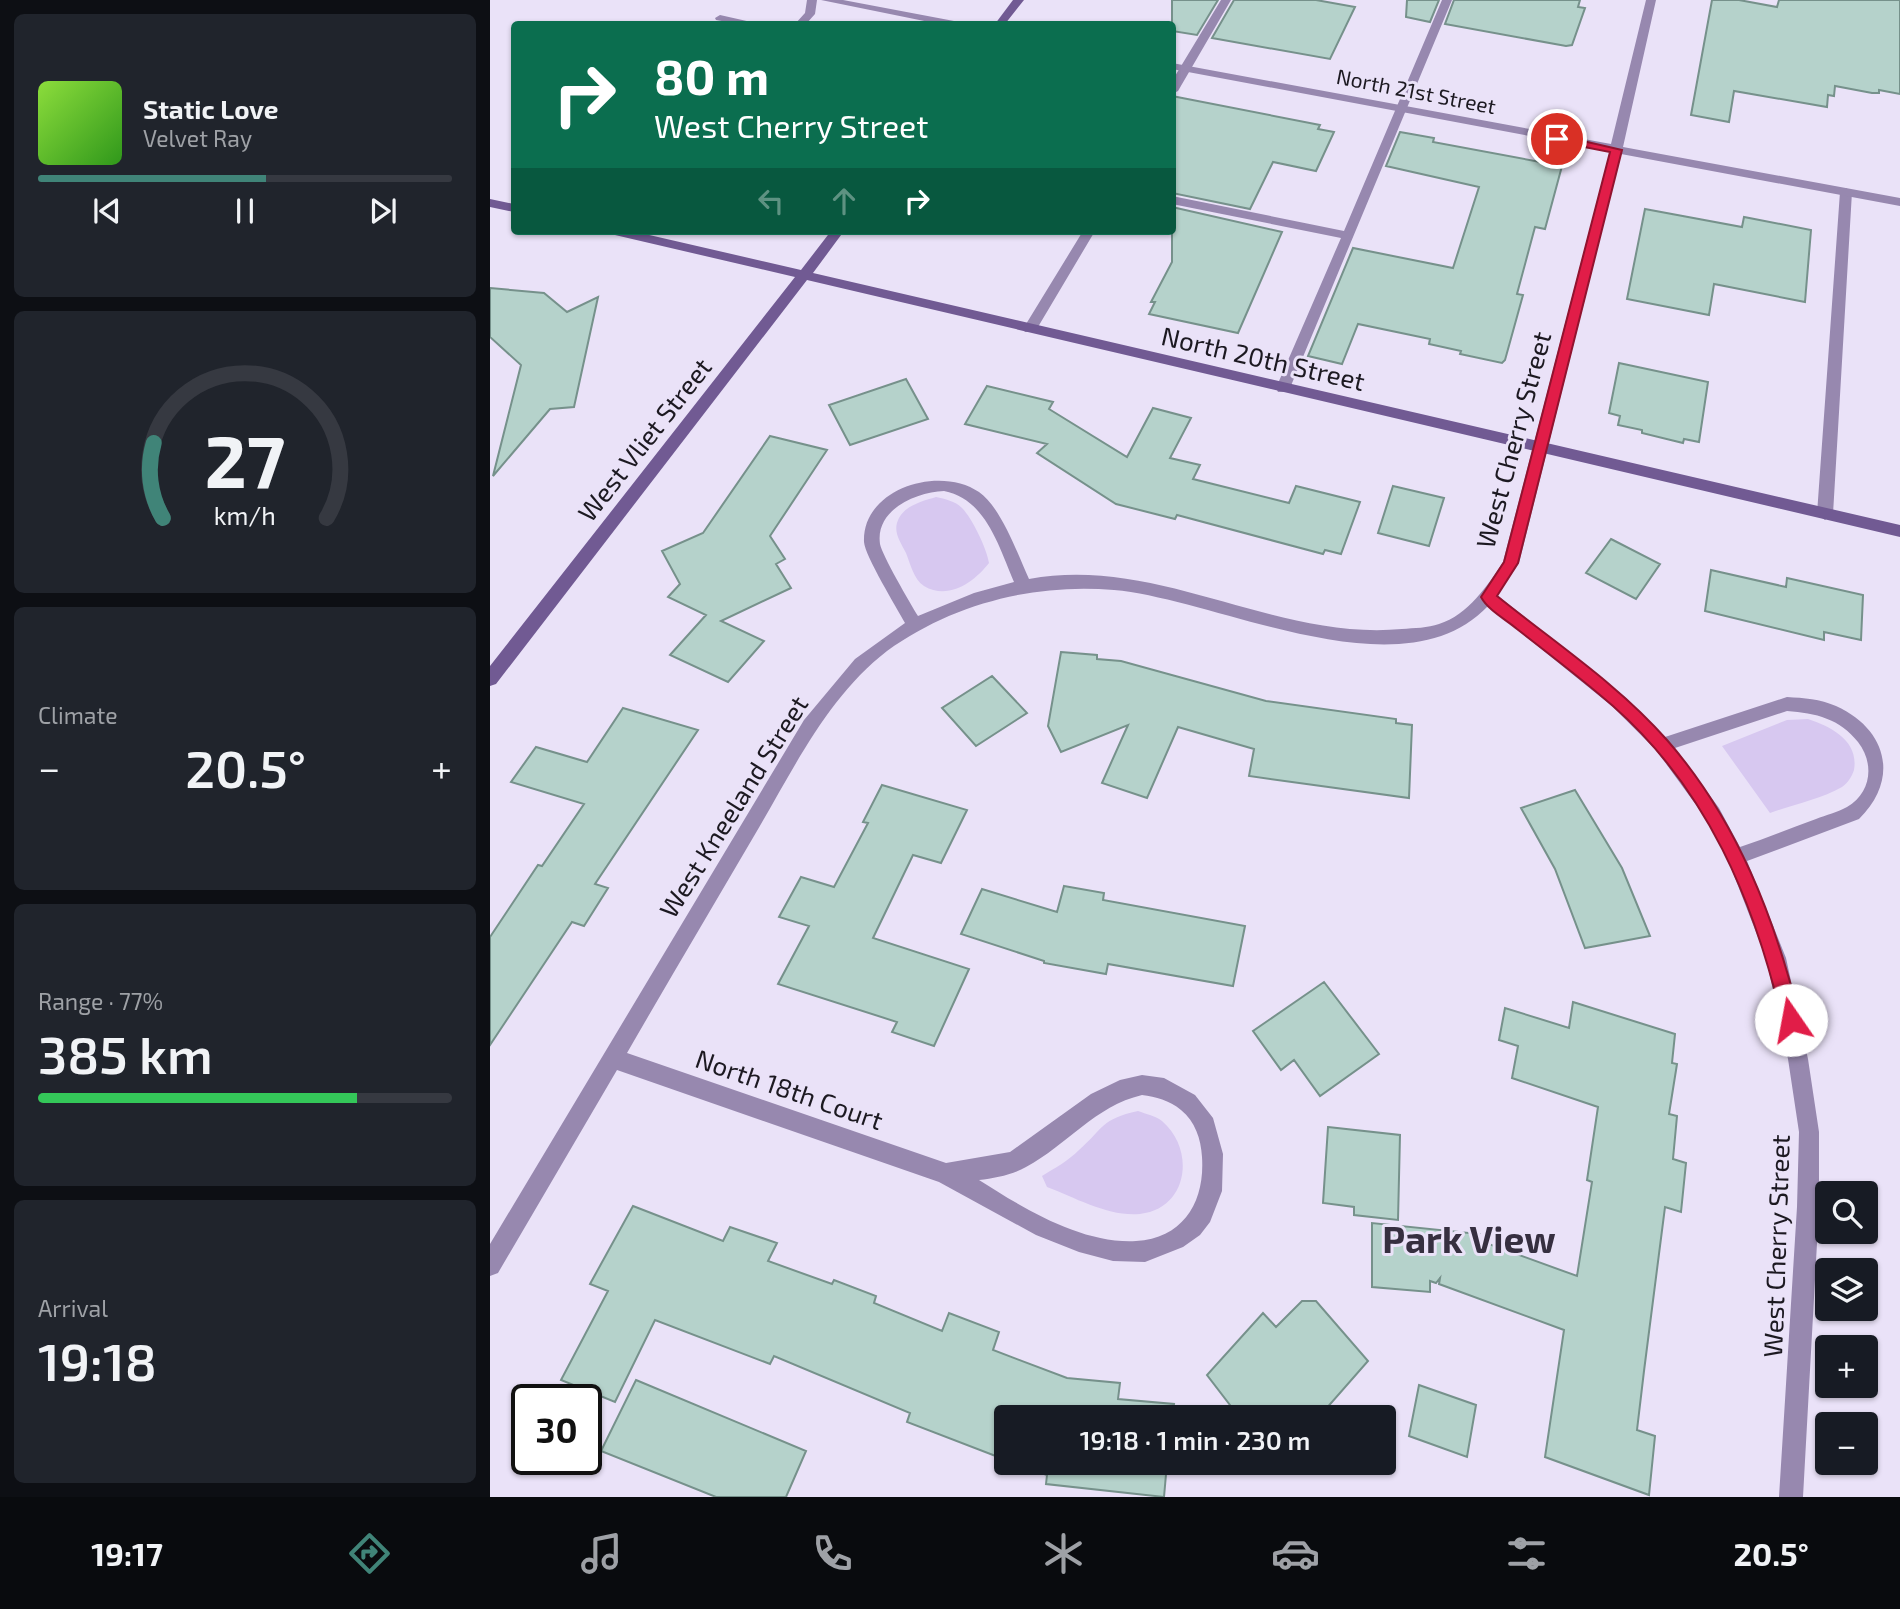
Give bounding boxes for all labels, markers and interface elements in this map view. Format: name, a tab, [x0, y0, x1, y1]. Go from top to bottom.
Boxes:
text: 80 m	[654, 46, 769, 105]
icon: right	[539, 49, 630, 140]
street label: North 21st Street	[1334, 63, 1498, 118]
text: Static Love	[143, 93, 279, 124]
text: West Cherry Street	[654, 106, 929, 144]
pin	[1527, 109, 1587, 169]
icon: arrive	[1538, 120, 1576, 158]
text: Velvet Ray	[143, 124, 252, 152]
icon: left	[752, 182, 790, 220]
icon: ahead	[825, 182, 863, 220]
icon: right	[898, 182, 936, 220]
icon: previous	[88, 192, 126, 230]
icon: pause	[226, 192, 264, 230]
icon: next	[364, 192, 402, 230]
street label: North 20th Street	[1159, 319, 1368, 396]
street label: West Cherry Street	[1469, 328, 1556, 551]
street label: West Vliet Street	[571, 351, 717, 527]
text: 27	[205, 415, 285, 503]
text: km/h	[214, 500, 276, 530]
street label: West Kneeland Street	[652, 690, 814, 923]
text: Climate	[38, 701, 118, 729]
text: 20.5°	[185, 736, 306, 798]
text: −	[38, 744, 60, 790]
text: +	[431, 744, 452, 790]
position arrow	[1754, 983, 1828, 1057]
text: Range · 77%	[38, 987, 163, 1015]
text: 385 km	[38, 1022, 213, 1084]
street label: North 18th Court	[692, 1042, 887, 1135]
street label: West Cherry Street	[1756, 1134, 1795, 1358]
map controls	[1815, 1181, 1878, 1475]
button: search	[1815, 1181, 1878, 1244]
district label: Park View	[1382, 1216, 1556, 1260]
button: layers	[1815, 1258, 1878, 1321]
text: Arrival	[38, 1294, 108, 1322]
text: 19:18	[38, 1329, 157, 1391]
button: +	[1815, 1335, 1878, 1398]
speed limit sign: 30	[511, 1384, 602, 1475]
button: −	[1815, 1412, 1878, 1475]
text: 19:18 · 1 min · 230 m	[1080, 1424, 1310, 1455]
icon: directions	[345, 1529, 394, 1578]
icon: music	[577, 1529, 626, 1578]
icon: phone	[808, 1529, 857, 1578]
icon: climate	[1039, 1529, 1088, 1578]
icon: car	[1271, 1529, 1320, 1578]
icon: filters	[1502, 1529, 1551, 1578]
text: 19:17	[91, 1534, 163, 1572]
text: 20.5°	[1733, 1534, 1809, 1572]

